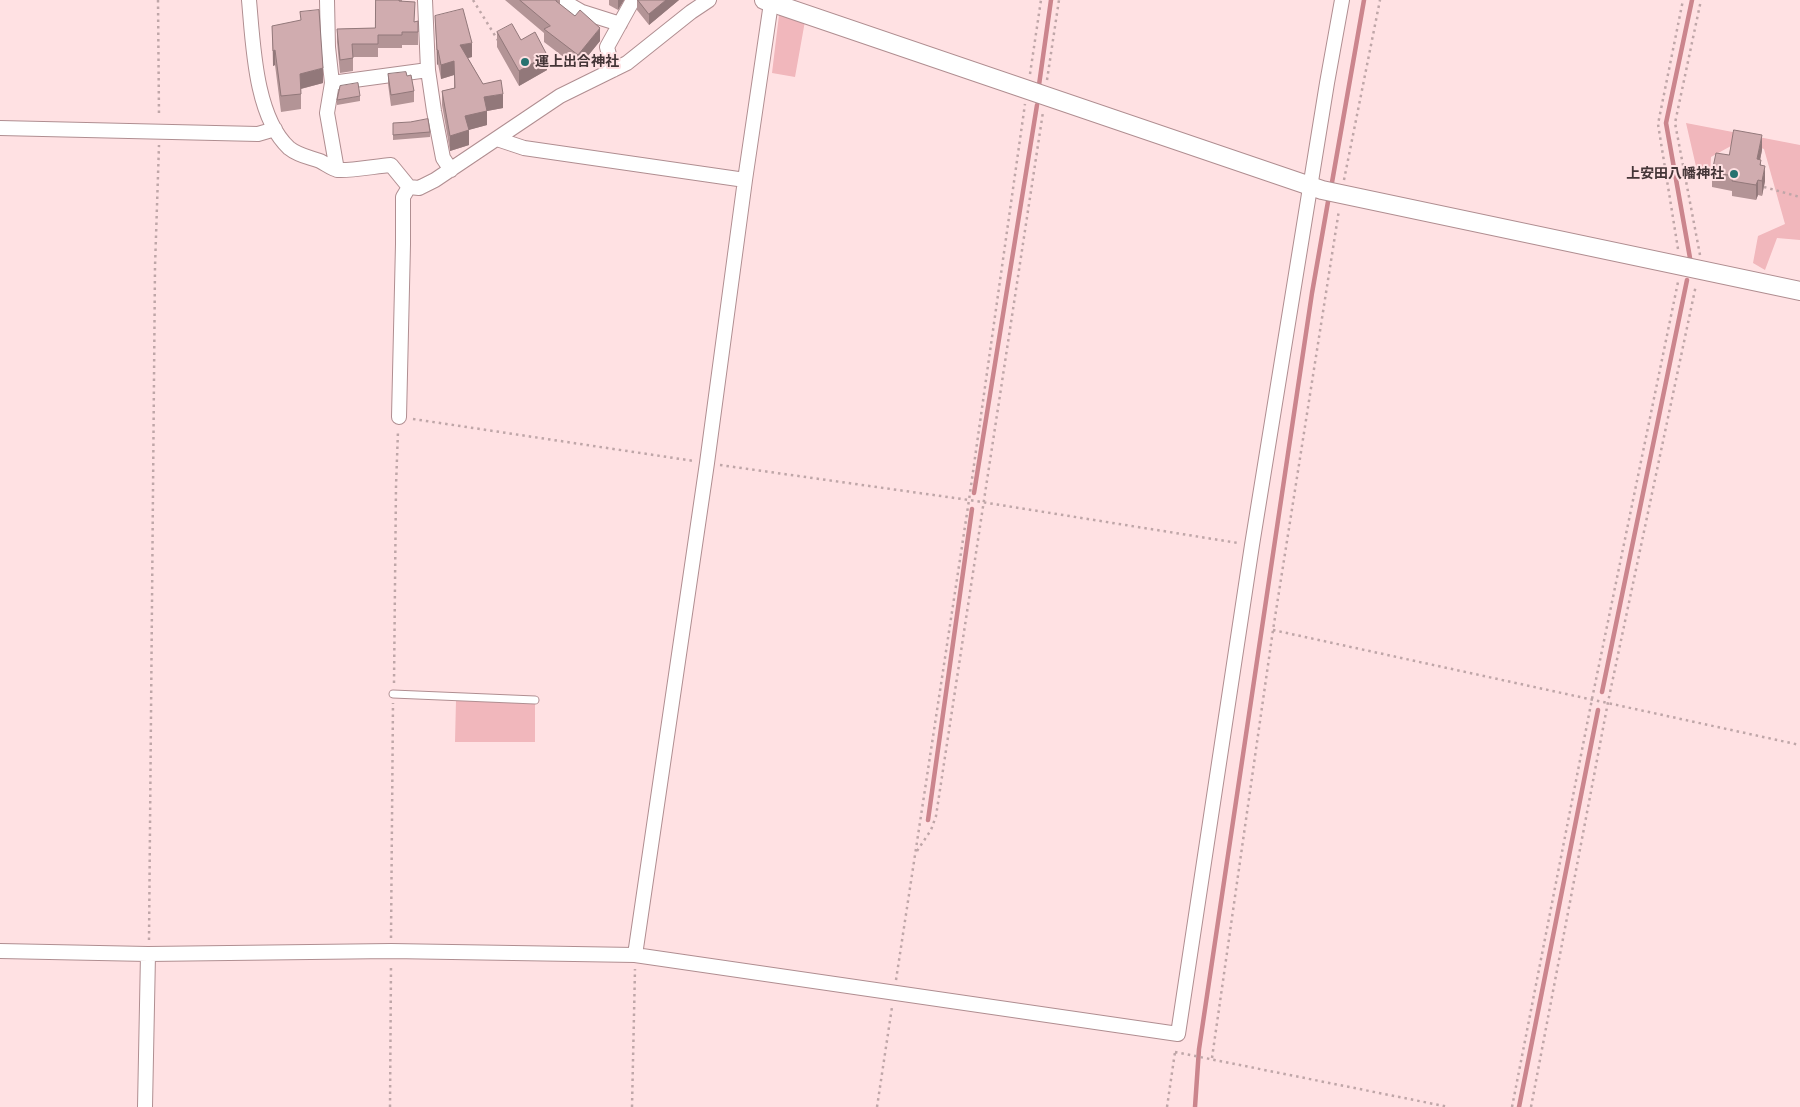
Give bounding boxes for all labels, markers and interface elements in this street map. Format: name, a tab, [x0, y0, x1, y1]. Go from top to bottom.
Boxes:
place label: 運上出合神社	[535, 54, 619, 70]
marker: 運上出合神社	[519, 56, 531, 68]
place label: 上安田八幡神社	[1626, 166, 1724, 182]
marker: 上安田八幡神社	[1728, 168, 1740, 180]

